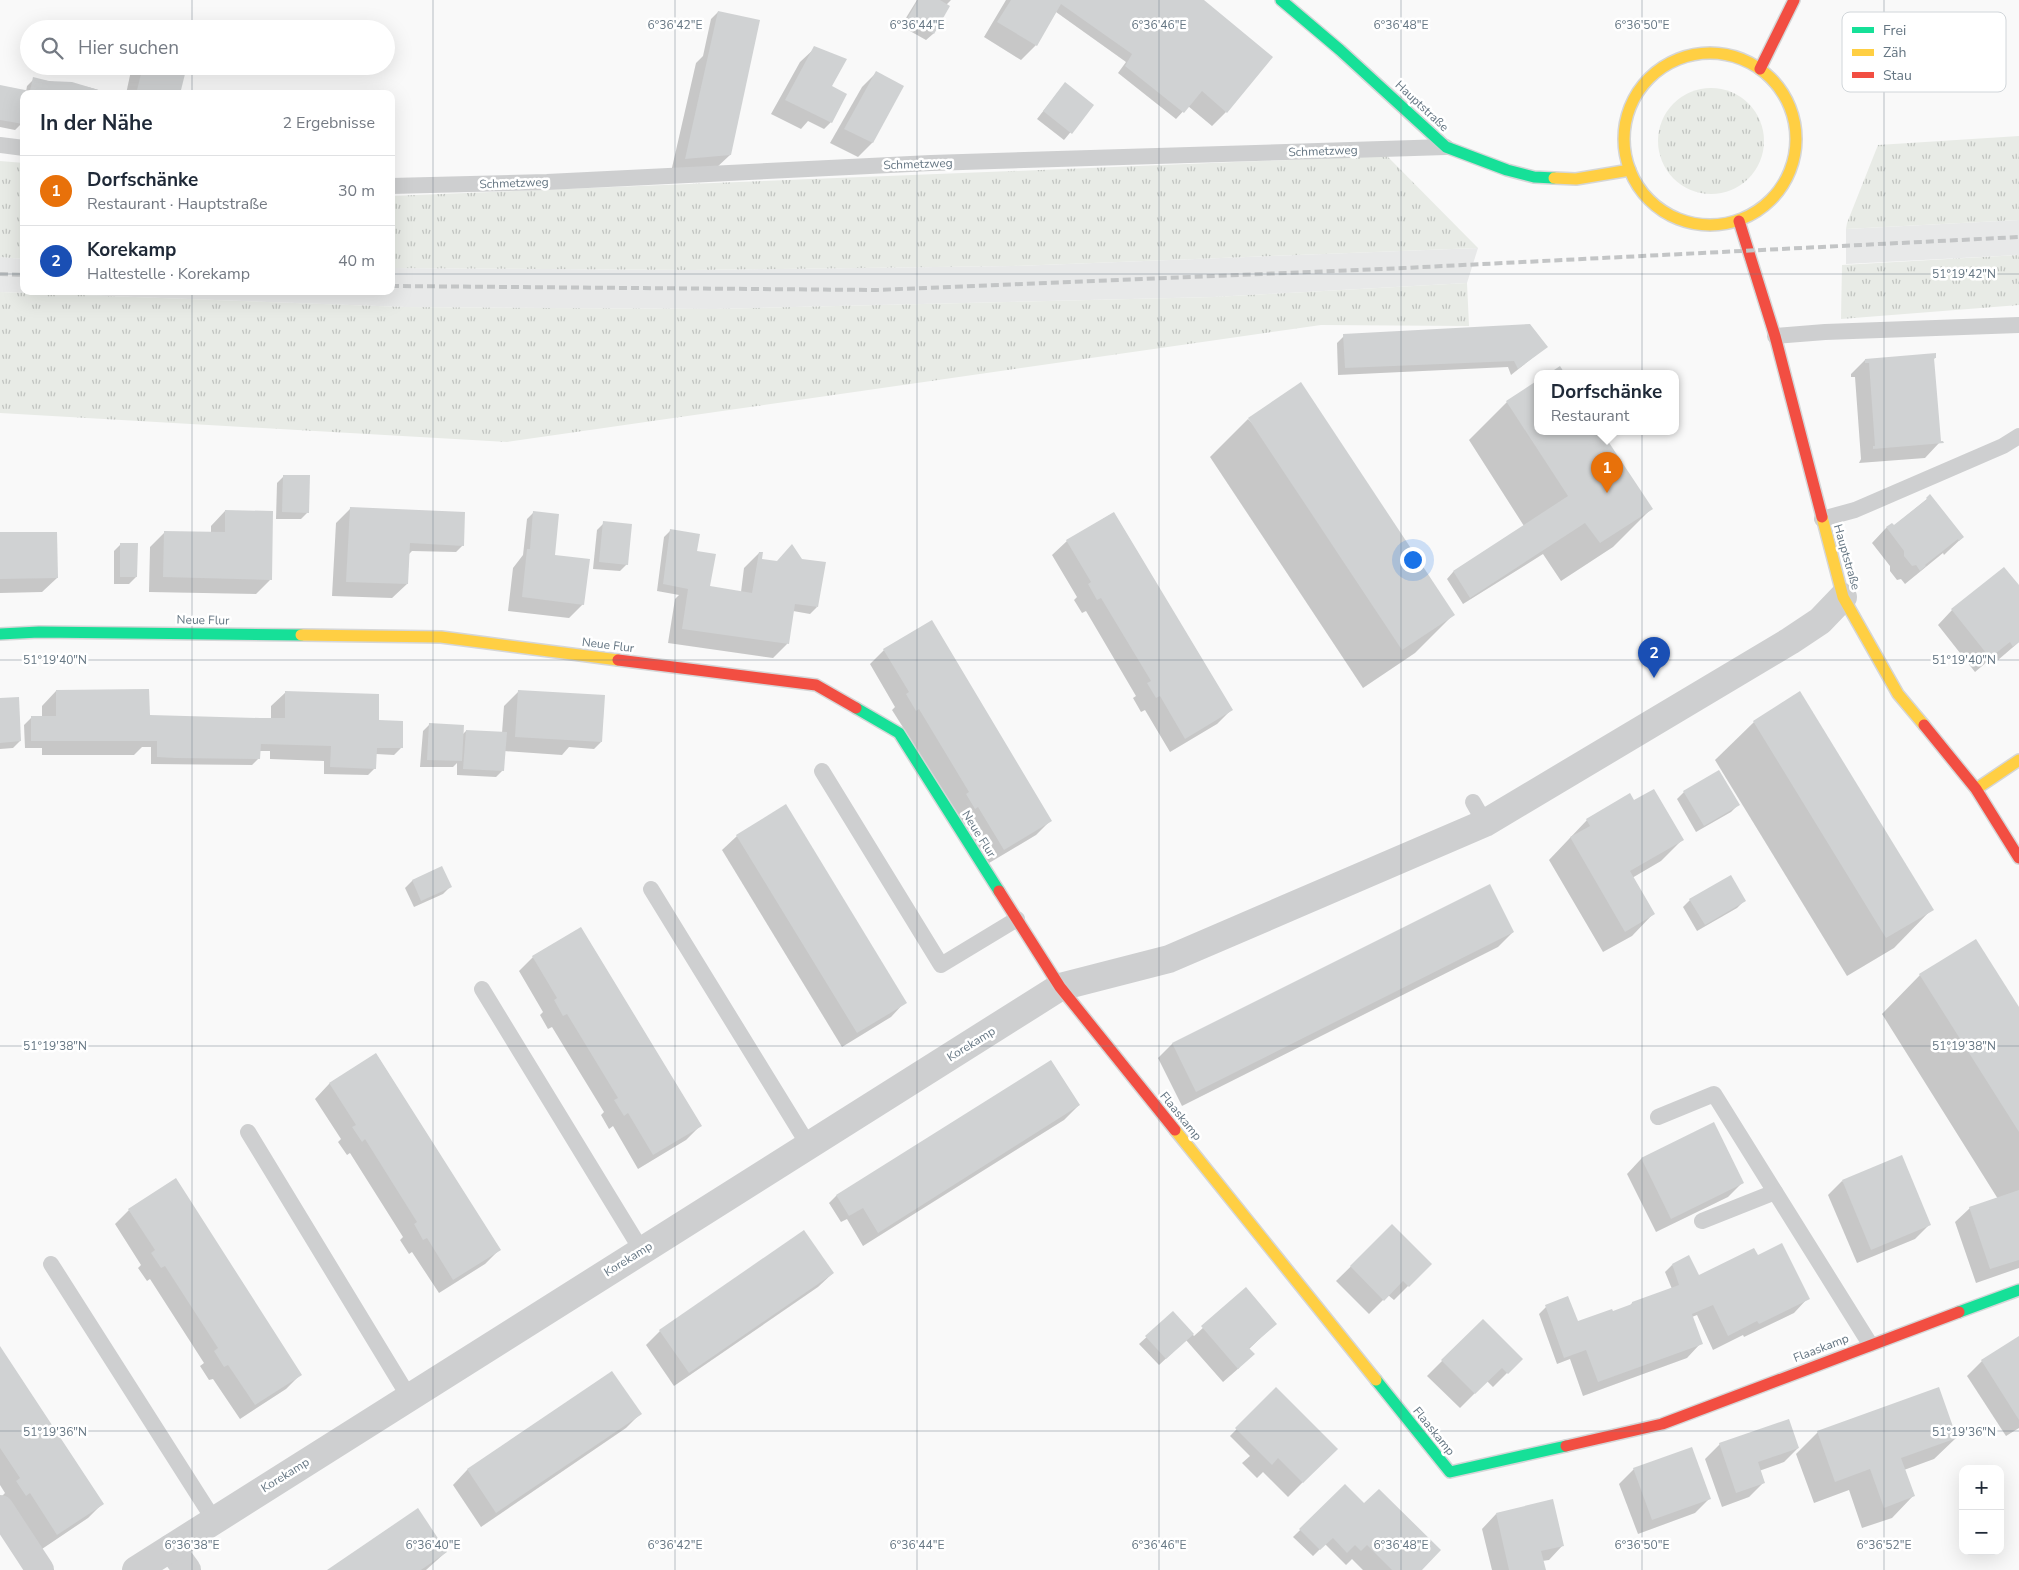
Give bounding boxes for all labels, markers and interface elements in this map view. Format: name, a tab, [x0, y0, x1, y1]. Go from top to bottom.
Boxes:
legend	[1842, 12, 2006, 92]
text: 6°36'42"E	[648, 17, 702, 33]
text: 6°36'44"E	[890, 17, 944, 33]
text: 6°36'46"E	[1132, 17, 1186, 33]
text: 6°36'48"E	[1374, 17, 1428, 33]
text: 6°36'50"E	[1615, 17, 1669, 33]
search box	[20, 20, 395, 75]
text: Frei	[1883, 21, 1906, 40]
icon: search	[38, 34, 66, 62]
text: Hier suchen	[78, 35, 179, 61]
text: Zäh	[1883, 43, 1906, 62]
text: Stau	[1883, 66, 1912, 85]
street label: Hauptstraße	[1392, 77, 1452, 135]
text: In der Nähe	[40, 109, 153, 137]
text: 2 Ergebnisse	[282, 112, 375, 134]
street label: Schmetzweg	[1288, 142, 1358, 160]
street label: Schmetzweg	[883, 155, 953, 173]
text: Dorfschänke	[87, 167, 198, 193]
street label: Schmetzweg	[479, 174, 549, 192]
text: 1	[51, 180, 61, 202]
text: 30 m	[338, 180, 375, 202]
text: Restaurant · Hauptstraße	[87, 193, 268, 215]
text: Korekamp	[87, 237, 176, 263]
text: 2	[51, 250, 61, 272]
text: 40 m	[338, 250, 375, 272]
text: Haltestelle · Korekamp	[87, 263, 250, 285]
text: 51°19'42"N	[1932, 266, 1996, 282]
popup	[1534, 370, 1679, 435]
text: Dorfschänke	[1551, 379, 1662, 405]
text: Restaurant	[1551, 405, 1629, 427]
pin: 1	[1591, 452, 1623, 493]
street label: Hauptstraße	[1830, 522, 1864, 592]
your location	[1400, 547, 1426, 573]
street label: Neue Flur	[177, 612, 230, 628]
street label: Neue Flur	[581, 634, 636, 656]
pin: 2	[1638, 637, 1670, 678]
text: 51°19'40"N	[23, 652, 87, 668]
text: 51°19'40"N	[1932, 652, 1996, 668]
street label: Neue Flur	[958, 807, 1000, 861]
street label: Korekamp	[944, 1023, 998, 1065]
text: 51°19'38"N	[23, 1038, 87, 1054]
text: 51°19'38"N	[1932, 1038, 1996, 1054]
street label: Flaaskamp	[1156, 1088, 1206, 1144]
street label: Korekamp	[601, 1238, 655, 1280]
street label: Flaaskamp	[1791, 1330, 1851, 1366]
street label: Flaaskamp	[1409, 1403, 1459, 1459]
text: 51°19'36"N	[23, 1424, 87, 1440]
text: 51°19'36"N	[1932, 1424, 1996, 1440]
street label: Korekamp	[258, 1454, 312, 1496]
map controls	[1959, 1465, 2004, 1555]
button: +	[1959, 1465, 2004, 1510]
button: −	[1959, 1510, 2004, 1555]
text: 6°36'38"E	[165, 1537, 219, 1553]
text: 6°36'40"E	[406, 1537, 460, 1553]
text: 6°36'42"E	[648, 1537, 702, 1553]
text: 6°36'44"E	[890, 1537, 944, 1553]
text: 6°36'46"E	[1132, 1537, 1186, 1553]
text: 6°36'48"E	[1374, 1537, 1428, 1553]
text: 6°36'50"E	[1615, 1537, 1669, 1553]
text: 6°36'52"E	[1857, 1537, 1911, 1553]

